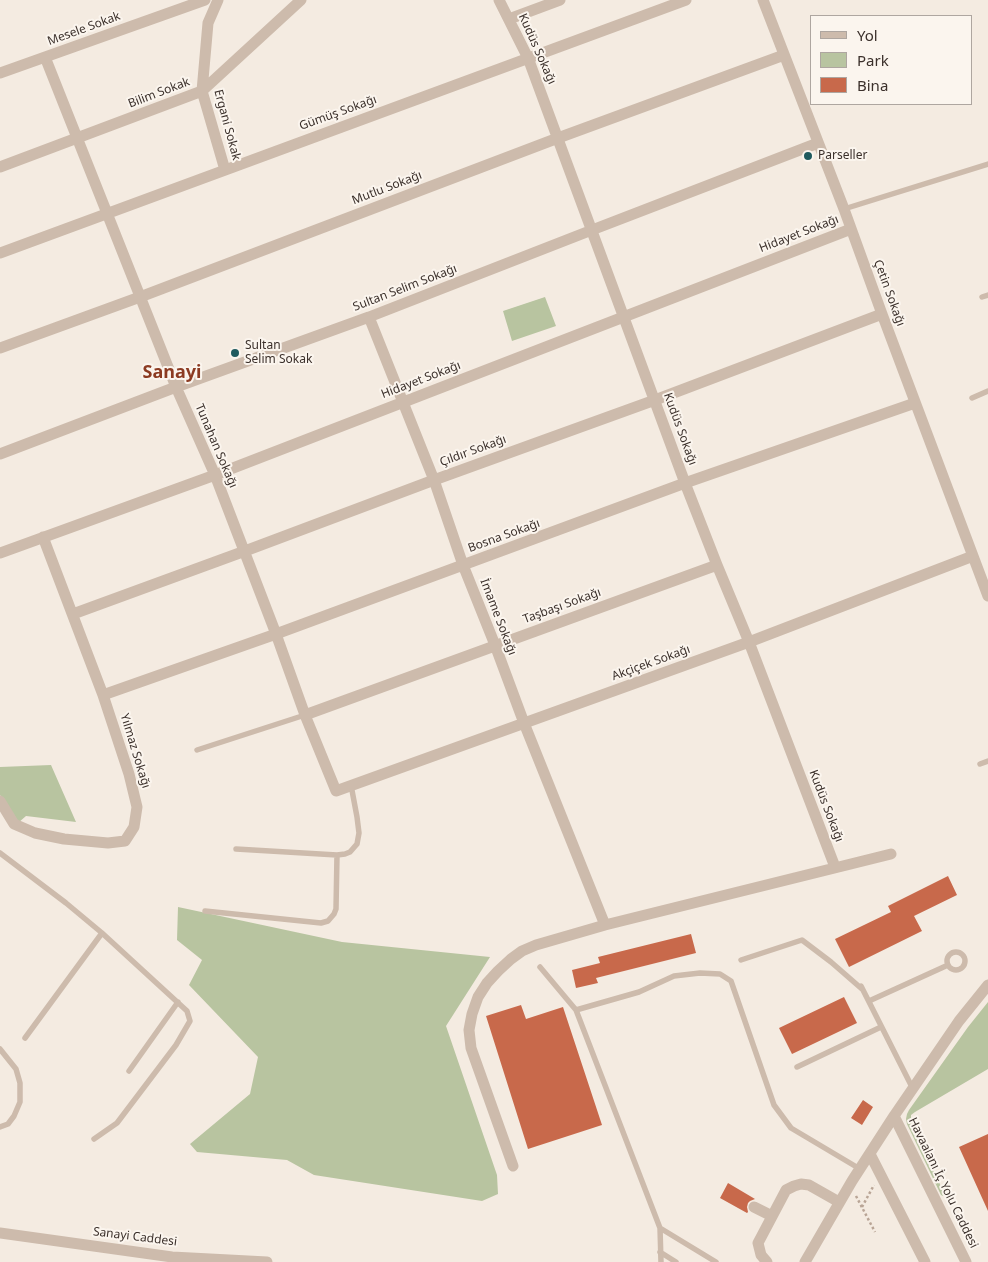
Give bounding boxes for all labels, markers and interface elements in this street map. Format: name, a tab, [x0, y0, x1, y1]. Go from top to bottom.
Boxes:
street label: Mesele Sokak	[46, 9, 122, 49]
street label: Kudüs Sokağı	[515, 11, 559, 87]
legend	[810, 15, 973, 105]
text: Yol	[857, 25, 878, 45]
text: Park	[857, 50, 889, 70]
street label: Bilim Sokak	[126, 75, 192, 111]
text: Bina	[857, 75, 888, 95]
street label: Ergani Sokak	[211, 88, 243, 162]
street label: Gümüş Sokağı	[297, 92, 379, 134]
place label: Parseller	[818, 149, 867, 163]
marker: Parseller	[802, 150, 814, 162]
street label: Mutlu Sokağı	[350, 168, 424, 208]
street label: Hidayet Sokağı	[757, 212, 841, 256]
street label: Çetin Sokağı	[870, 258, 908, 328]
street label: Sultan Selim Sokağı	[351, 262, 459, 314]
place label: Sultan Selim Sokak	[245, 339, 312, 367]
marker: Sultan Selim Sokak	[229, 347, 241, 359]
street label: Hidayet Sokağı	[379, 358, 463, 402]
district label: Sanayi	[143, 362, 201, 384]
street label: Kudüs Sokağı	[660, 391, 700, 467]
street label: Tunahan Sokağı	[192, 402, 240, 490]
street label: Çıldır Sokağı	[438, 432, 508, 470]
street label: Bosna Sokağı	[466, 516, 542, 556]
street label: İmame Sokağı	[477, 577, 519, 657]
street label: Taşbaşı Sokağı	[521, 585, 603, 627]
street label: Akçiçek Sokağı	[610, 642, 692, 684]
street label: Yılmaz Sokağı	[117, 712, 153, 790]
street label: Kudüs Sokağı	[806, 768, 846, 844]
street label: Havaalanı İç Yolu Caddesi	[905, 1115, 981, 1251]
street label: Sanayi Caddesi	[92, 1225, 178, 1249]

